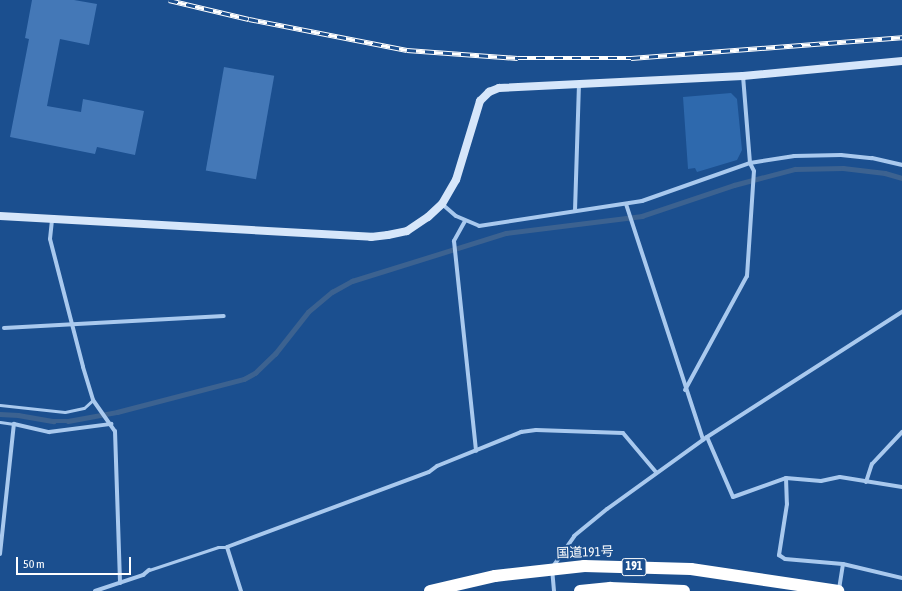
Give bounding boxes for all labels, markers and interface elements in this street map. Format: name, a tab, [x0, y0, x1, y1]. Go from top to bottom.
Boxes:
street label: 国道191号	[556, 544, 614, 562]
scale bar	[18, 549, 133, 575]
text: 50 m	[23, 557, 45, 571]
road number: 191	[621, 557, 647, 577]

